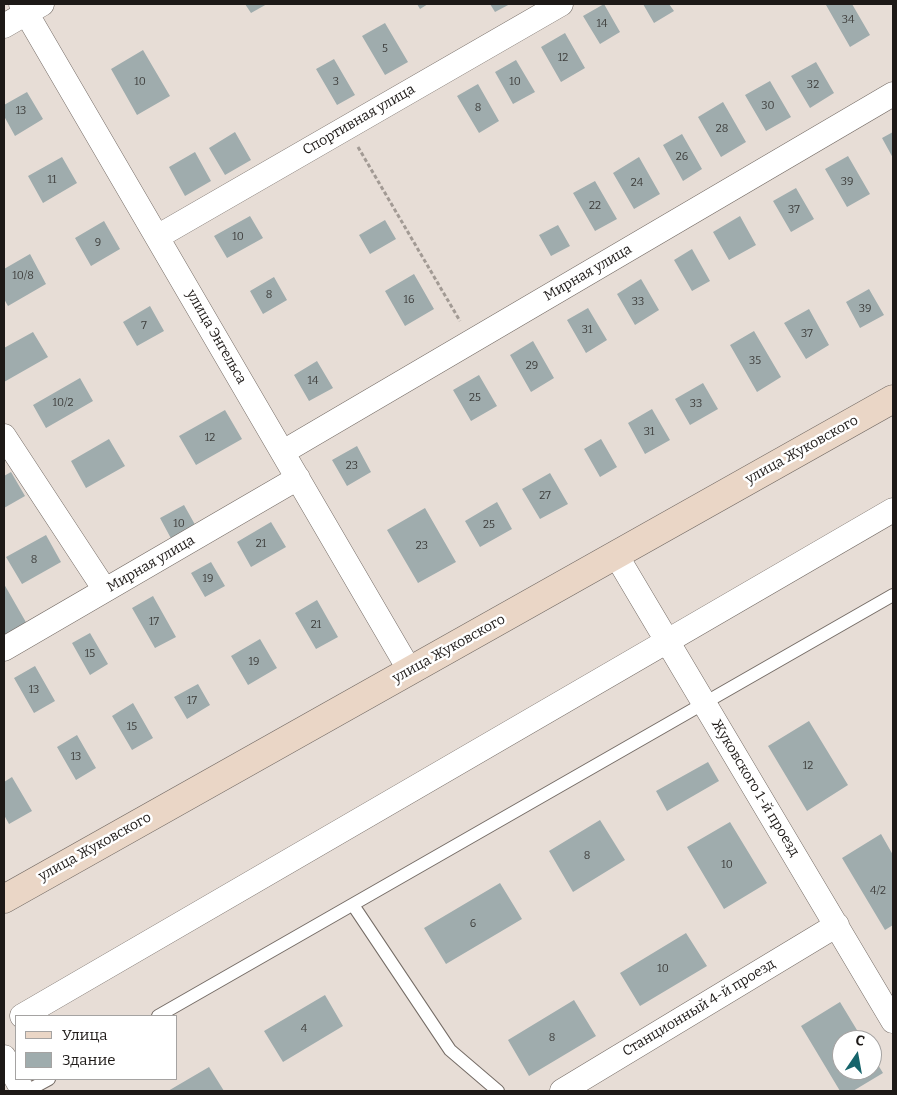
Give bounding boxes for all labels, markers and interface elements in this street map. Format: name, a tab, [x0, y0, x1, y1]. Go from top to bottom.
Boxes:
house number: 34	[842, 13, 854, 27]
house number: 14	[597, 17, 607, 31]
house number: 5	[382, 42, 388, 56]
house number: 12	[558, 51, 568, 65]
house number: 10	[134, 75, 146, 89]
house number: 3	[333, 75, 339, 89]
house number: 10	[509, 75, 521, 89]
house number: 32	[807, 78, 819, 92]
street label: Спортивная улица	[300, 81, 418, 159]
house number: 30	[761, 99, 775, 113]
house number: 8	[475, 101, 481, 115]
house number: 13	[16, 104, 26, 118]
house number: 28	[716, 122, 728, 136]
house number: 26	[676, 150, 688, 164]
house number: 11	[48, 173, 56, 187]
house number: 39	[841, 175, 853, 189]
house number: 24	[631, 176, 643, 190]
house number: 22	[589, 199, 601, 213]
house number: 37	[788, 203, 800, 217]
house number: 10	[232, 230, 244, 244]
house number: 9	[95, 236, 101, 250]
street label: Мирная улица	[541, 241, 635, 305]
house number: 10/8	[12, 269, 34, 283]
street label: улица Энгельса	[182, 287, 250, 387]
house number: 8	[266, 288, 272, 302]
house number: 16	[404, 293, 414, 307]
house number: 33	[632, 295, 644, 309]
house number: 39	[859, 302, 871, 316]
house number: 7	[141, 319, 147, 333]
house number: 31	[582, 323, 592, 337]
house number: 37	[801, 327, 813, 341]
house number: 35	[749, 354, 761, 368]
house number: 29	[526, 359, 538, 373]
house number: 14	[308, 374, 318, 388]
house number: 25	[469, 391, 481, 405]
house number: 10/2	[53, 396, 73, 410]
house number: 33	[690, 397, 702, 411]
street label: улица Жуковского	[743, 412, 861, 488]
house number: 31	[644, 425, 654, 439]
house number: 12	[205, 431, 215, 445]
house number: 23	[346, 459, 358, 473]
house number: 27	[539, 489, 551, 503]
house number: 10	[173, 517, 185, 531]
house number: 25	[483, 518, 495, 532]
street label: Мирная улица	[104, 532, 198, 596]
house number: 21	[256, 537, 266, 551]
house number: 23	[416, 539, 428, 553]
house number: 8	[31, 553, 37, 567]
house number: 19	[203, 572, 213, 586]
street label: улица Жуковского	[390, 611, 508, 687]
house number: 17	[149, 615, 159, 629]
house number: 21	[311, 618, 321, 632]
house number: 15	[85, 647, 95, 661]
house number: 19	[249, 655, 259, 669]
house number: 13	[29, 683, 39, 697]
house number: 17	[187, 694, 197, 708]
street label: Жуковского 1-й проезд	[707, 716, 803, 860]
house number: 15	[127, 720, 137, 734]
house number: 13	[71, 750, 81, 764]
house number: 12	[803, 759, 813, 773]
street label: улица Жуковского	[36, 809, 154, 885]
house number: 8	[584, 849, 590, 863]
house number: 10	[721, 858, 733, 872]
house number: 4/2	[870, 884, 886, 898]
house number: 6	[470, 917, 476, 931]
street label: Станционный 4-й проезд	[620, 956, 778, 1060]
house number: 10	[657, 962, 669, 976]
legend	[15, 1015, 178, 1080]
house number: 4	[301, 1022, 307, 1036]
text: Улица	[62, 1026, 108, 1044]
north arrow	[832, 1030, 882, 1080]
house number: 8	[549, 1031, 555, 1045]
text: С	[854, 1032, 866, 1050]
text: Здание	[62, 1051, 116, 1069]

